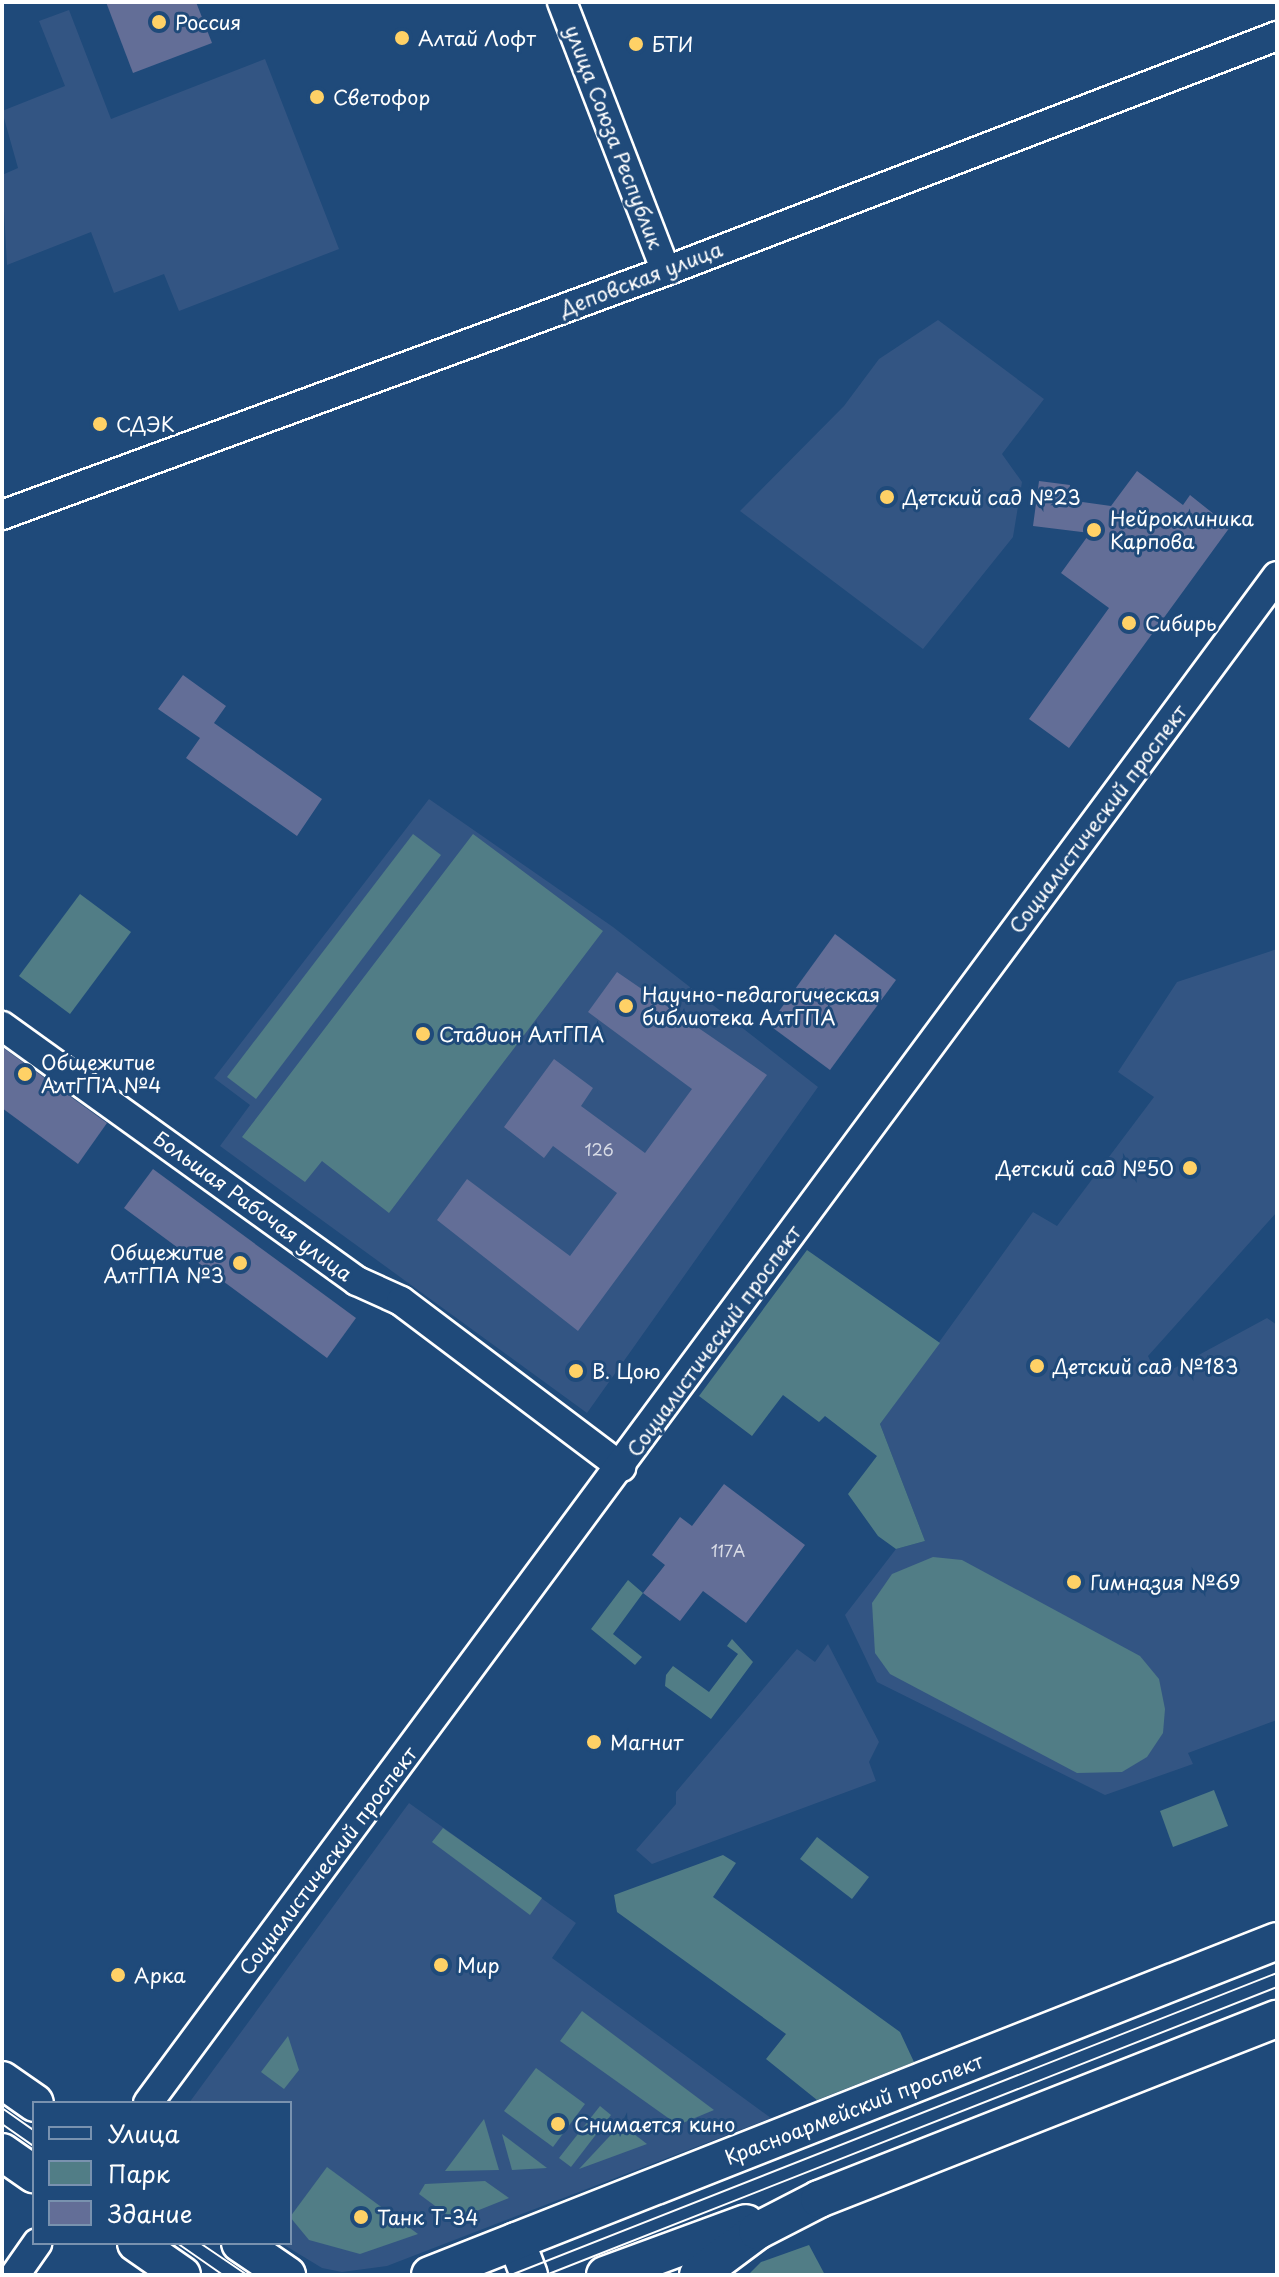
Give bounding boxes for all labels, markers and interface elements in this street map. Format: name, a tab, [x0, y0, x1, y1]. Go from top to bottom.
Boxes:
place label: Россия	[175, 10, 241, 34]
marker: Россия	[150, 13, 168, 31]
street label: улица Союза Республик	[560, 20, 668, 254]
place label: Алтай Лофт	[418, 26, 536, 50]
marker: Алтай Лофт	[393, 29, 411, 47]
place label: БТИ	[652, 32, 694, 56]
marker: БТИ	[627, 35, 645, 53]
place label: Светофор	[333, 85, 430, 109]
marker: Светофор	[308, 88, 326, 106]
street label: Деповская улица	[556, 237, 726, 321]
place label: СДЭК	[116, 412, 175, 436]
marker: СДЭК	[91, 415, 109, 433]
place label: Детский сад №23	[903, 485, 1082, 509]
marker: Детский сад №23	[878, 488, 896, 506]
place label: Нейроклиника Карпова	[1110, 506, 1254, 553]
marker: Нейроклиника Карпова	[1085, 521, 1103, 539]
place label: Сибирь	[1145, 611, 1216, 635]
marker: Сибирь	[1120, 614, 1138, 632]
street label: Социалистический проспект	[1004, 700, 1192, 938]
place label: Научно-педагогическая библиотека АлтГПА	[642, 982, 880, 1029]
marker: Научно-педагогическая библиотека АлтГПА	[617, 997, 635, 1015]
place label: Стадион АлтГПА	[439, 1022, 605, 1046]
marker: Стадион АлтГПА	[414, 1025, 432, 1043]
place label: Общежитие АлтГПА №4	[41, 1050, 162, 1097]
marker: Общежитие АлтГПА №4	[16, 1065, 34, 1083]
street label: Большая Рабочая улица	[149, 1126, 357, 1286]
house number: 126	[584, 1139, 614, 1159]
place label: Детский сад №50	[995, 1156, 1174, 1180]
marker: Детский сад №50	[1181, 1159, 1199, 1177]
street label: Социалистический проспект	[622, 1221, 806, 1461]
place label: Общежитие АлтГПА №3	[103, 1240, 224, 1287]
marker: Общежитие АлтГПА №3	[231, 1254, 249, 1272]
place label: Детский сад №183	[1053, 1354, 1240, 1378]
marker: Детский сад №183	[1028, 1357, 1046, 1375]
place label: В. Цою	[592, 1359, 661, 1383]
marker: В. Цою	[567, 1362, 585, 1380]
house number: 117А	[711, 1540, 745, 1560]
place label: Гимназия №69	[1090, 1570, 1240, 1594]
marker: Гимназия №69	[1065, 1573, 1083, 1591]
place label: Магнит	[610, 1730, 683, 1754]
marker: Магнит	[585, 1733, 603, 1751]
street label: Социалистический проспект	[234, 1742, 422, 1980]
place label: Мир	[457, 1953, 500, 1977]
marker: Мир	[432, 1956, 450, 1974]
place label: Арка	[134, 1963, 186, 1987]
marker: Арка	[109, 1966, 127, 1984]
street label: Красноармейский проспект	[721, 2049, 987, 2169]
legend	[32, 2101, 292, 2245]
place label: Снимается кино	[574, 2112, 735, 2136]
text: Улица	[108, 2115, 180, 2151]
marker: Снимается кино	[549, 2115, 567, 2133]
text: Парк	[108, 2155, 170, 2191]
text: Здание	[108, 2195, 193, 2231]
place label: Танк Т-34	[377, 2205, 479, 2229]
marker: Танк Т-34	[352, 2208, 370, 2226]

